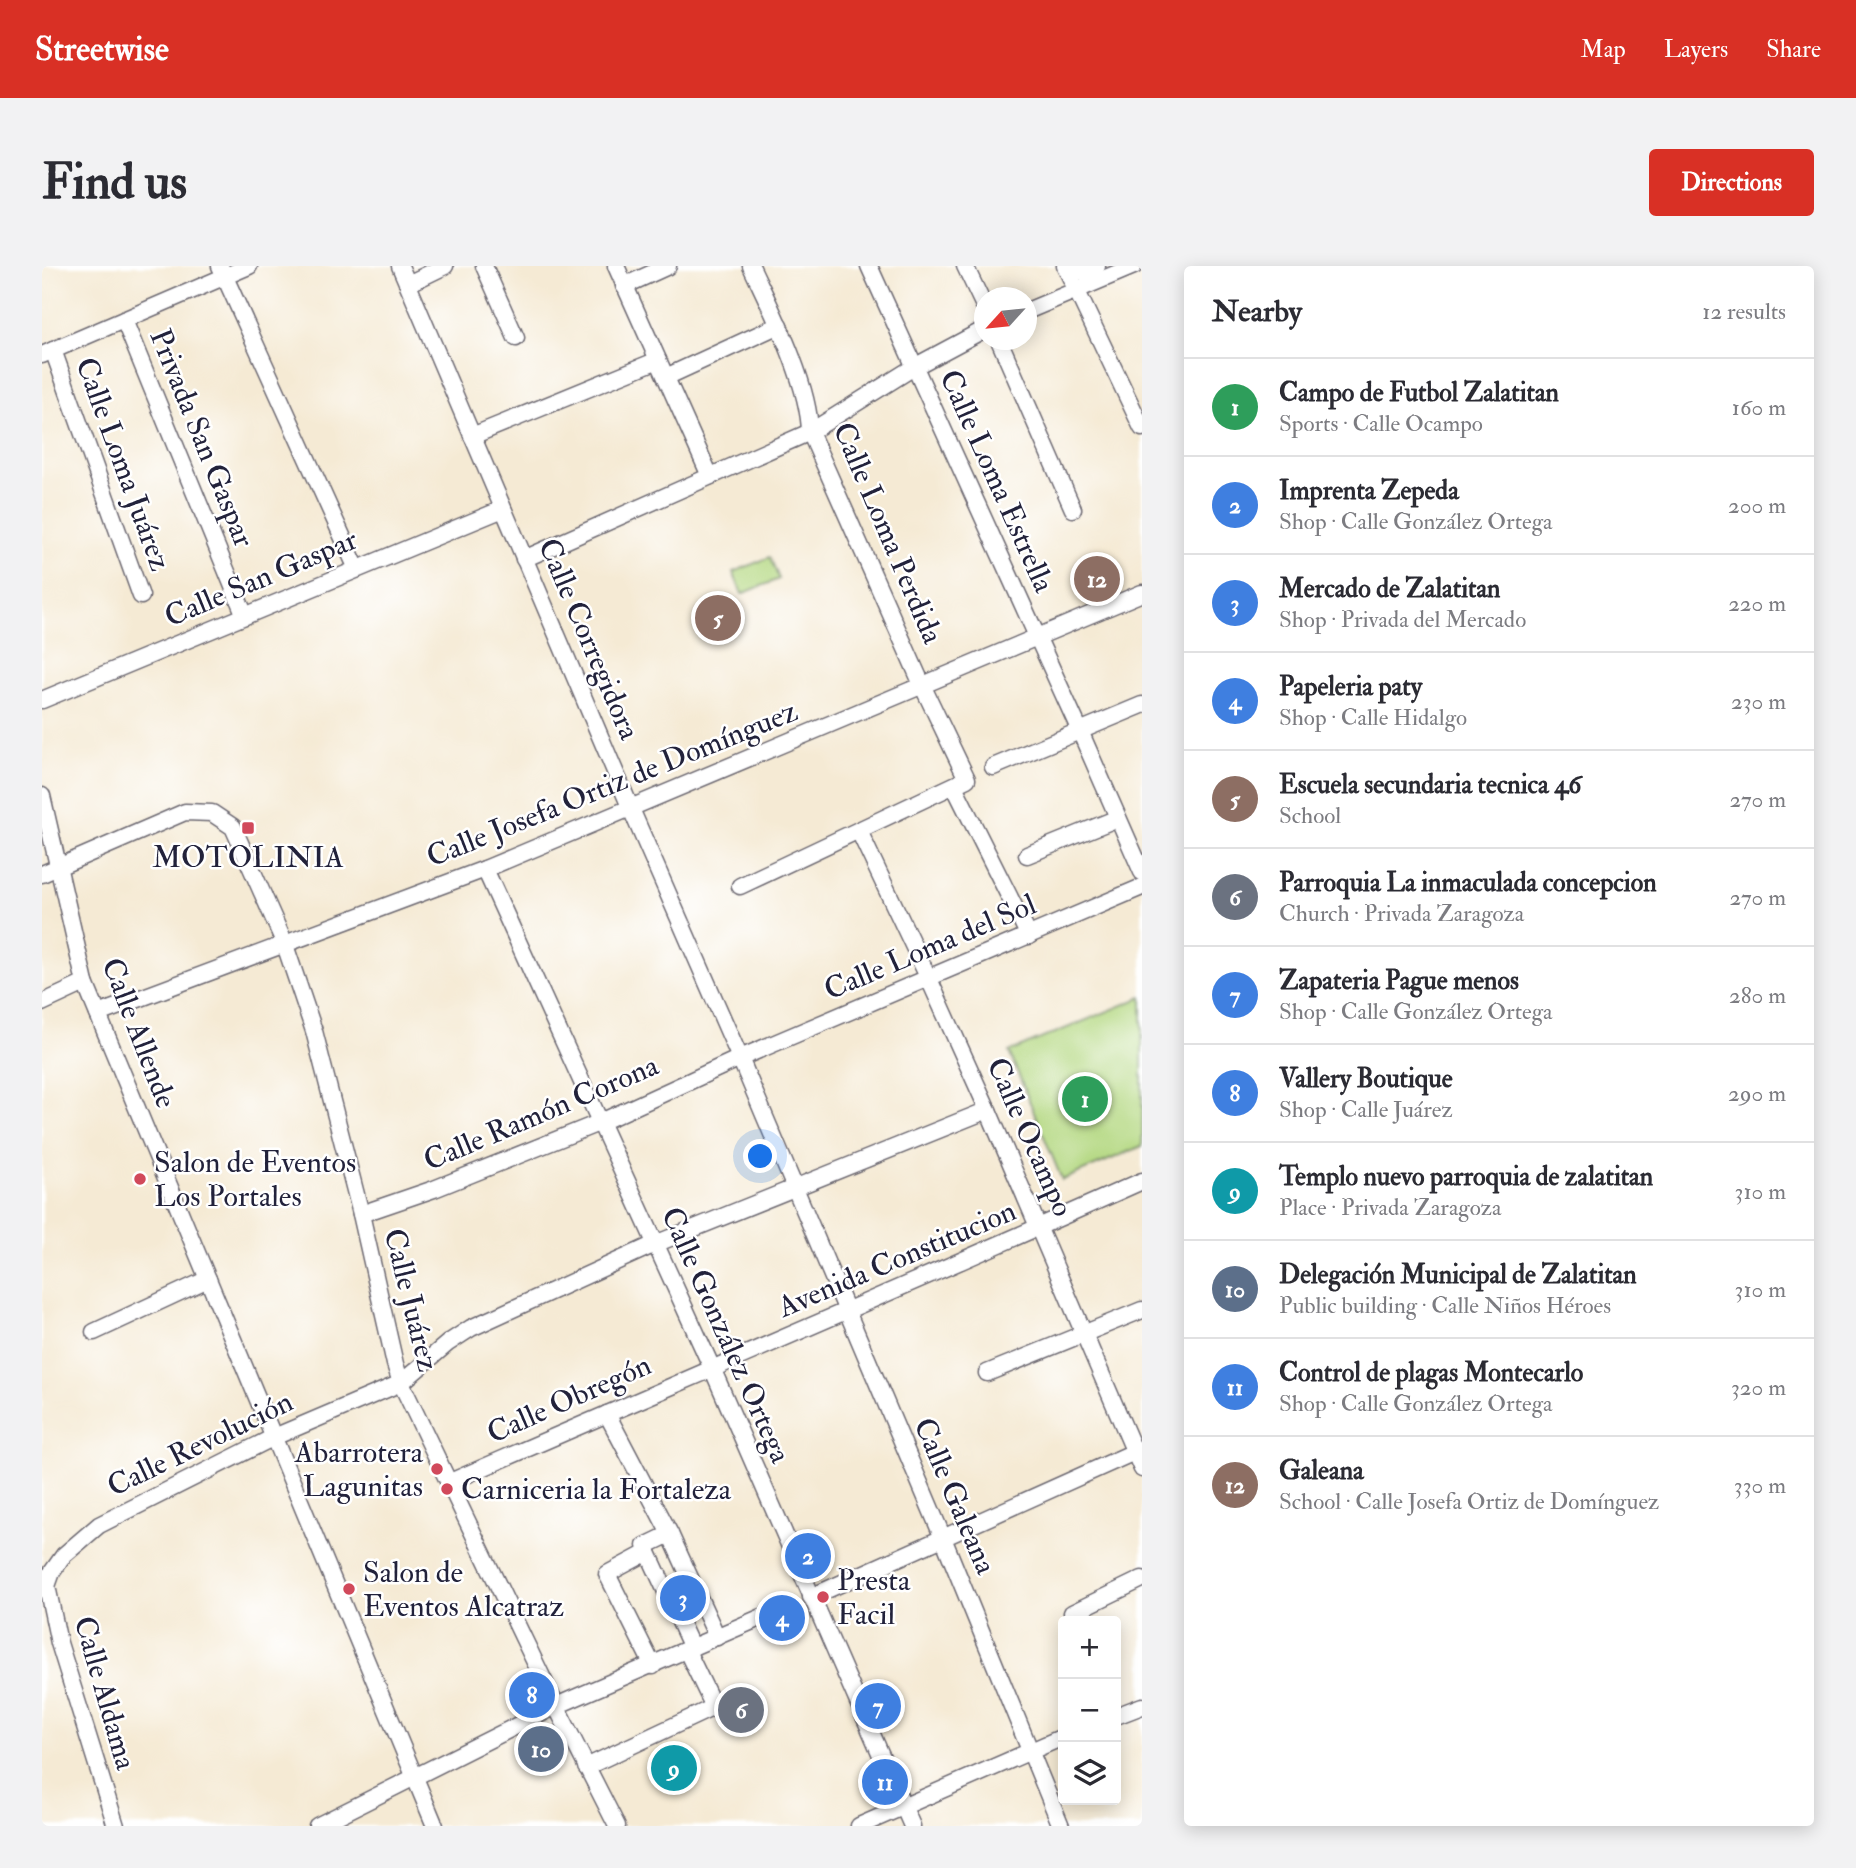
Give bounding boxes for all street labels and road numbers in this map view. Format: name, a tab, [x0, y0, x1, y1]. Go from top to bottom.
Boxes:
street label: Privada San Gaspar	[141, 323, 263, 553]
street label: Calle Loma Juárez	[67, 352, 179, 576]
street label: Calle Loma Estrella	[931, 364, 1063, 599]
street label: Calle Loma Perdida	[825, 417, 951, 650]
street label: Calle San Gaspar	[159, 521, 363, 635]
street label: Calle Corregidora	[530, 533, 648, 746]
street label: Calle Josefa Ortiz de Domínguez	[421, 693, 803, 875]
street label: Calle Loma del Sol	[819, 886, 1042, 1008]
street label: Calle Allende	[93, 953, 185, 1113]
street label: Calle Ramón Corona	[418, 1047, 664, 1179]
street label: Calle Ocampo	[979, 1052, 1081, 1222]
street label: Avenida Constitucion	[771, 1192, 1022, 1326]
street label: Calle González Ortega	[653, 1201, 799, 1469]
street label: Calle Juárez	[375, 1225, 447, 1375]
street label: Calle Obregón	[481, 1346, 657, 1452]
street label: Calle Revolución	[101, 1383, 299, 1505]
street label: Calle Galeana	[906, 1412, 1005, 1580]
street label: Calle Aldama	[65, 1612, 145, 1774]

